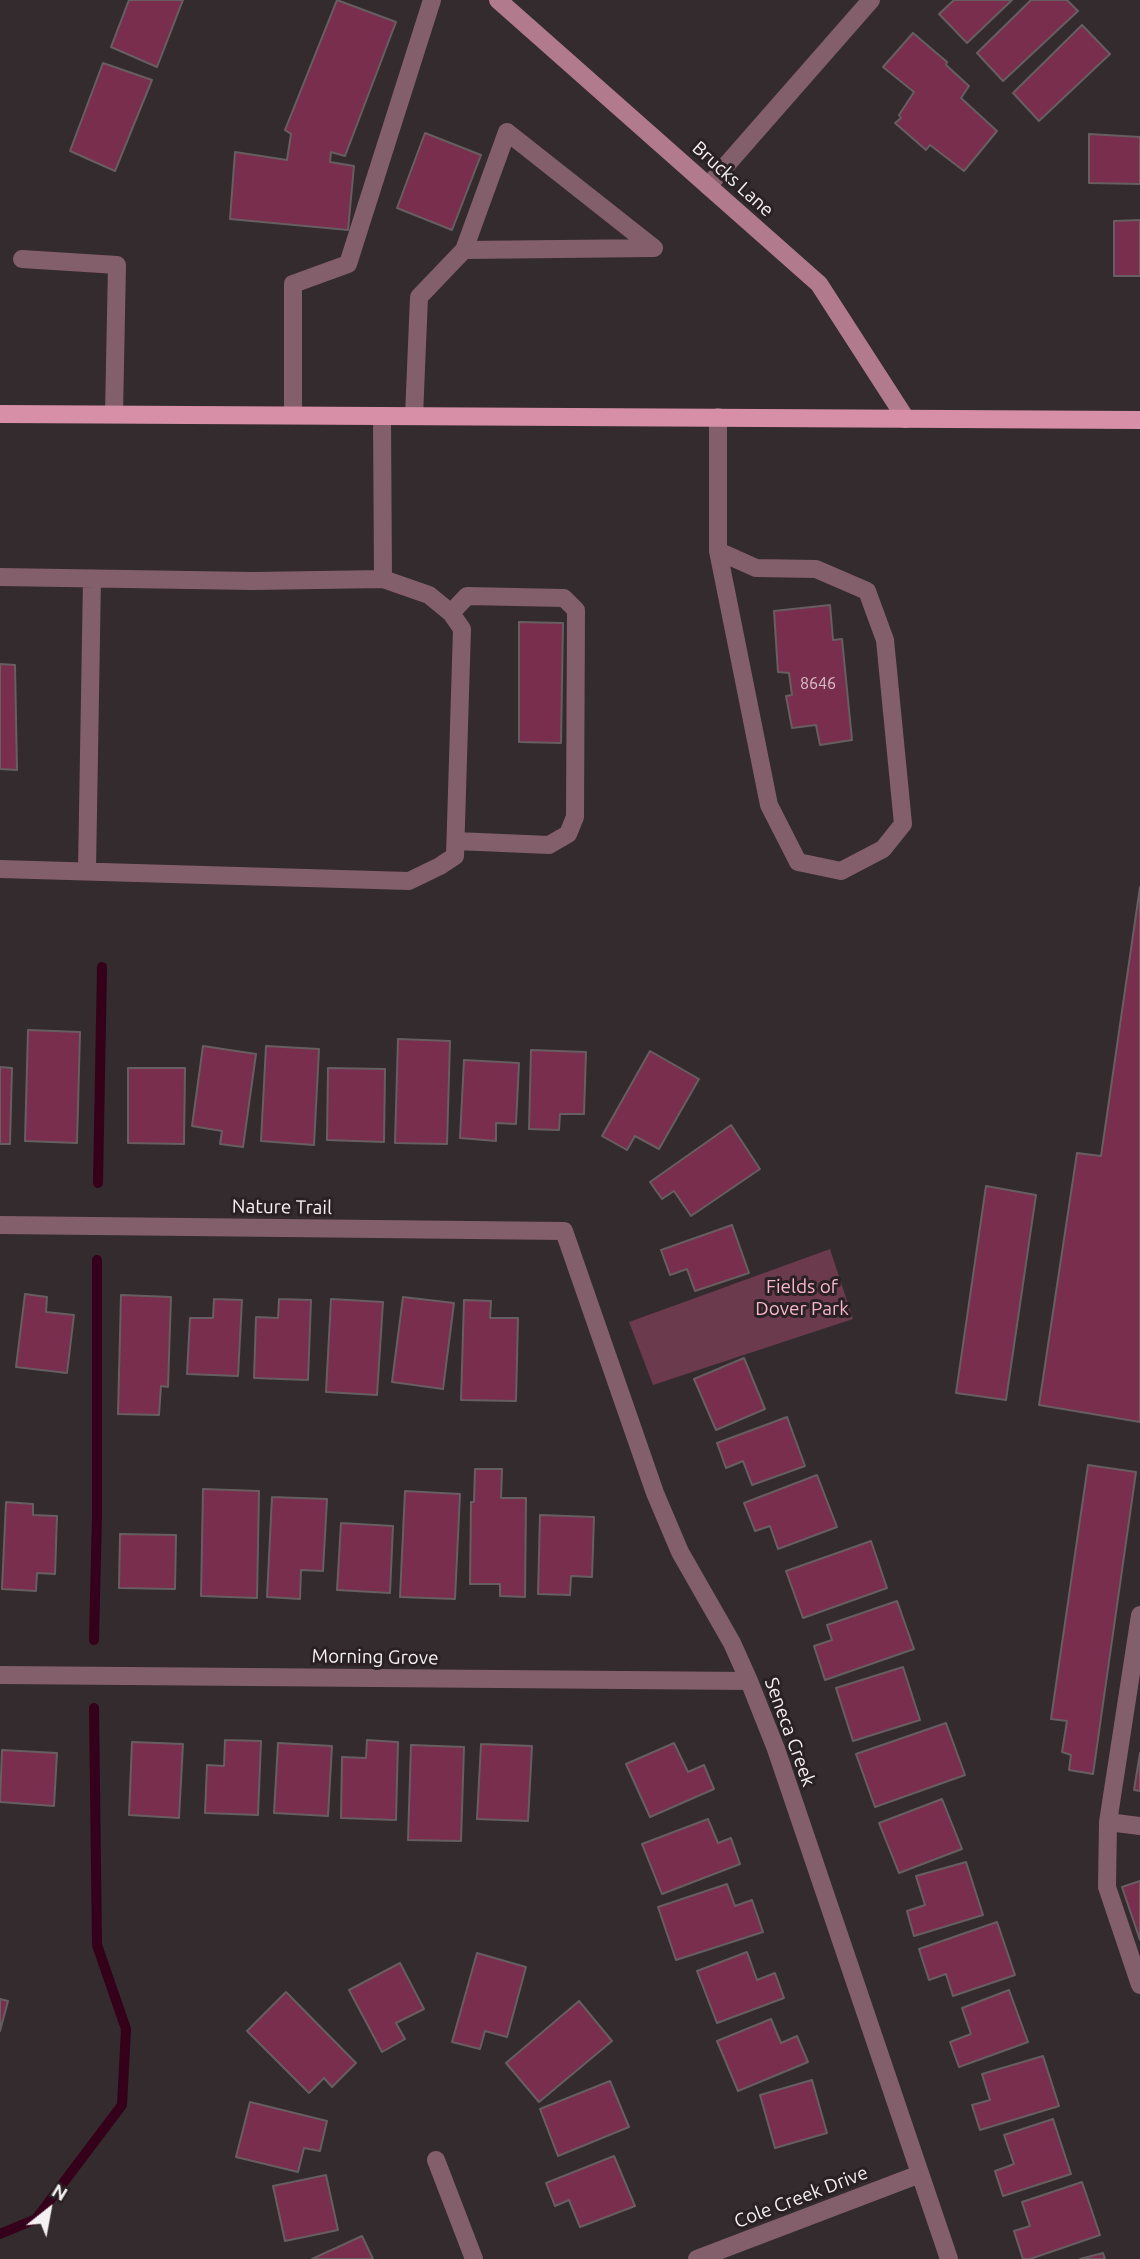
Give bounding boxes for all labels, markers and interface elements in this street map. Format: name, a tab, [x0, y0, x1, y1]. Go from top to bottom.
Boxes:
street label: Brucks Lane	[687, 136, 779, 222]
house number: 8646	[800, 674, 836, 694]
street label: Nature Trail	[232, 1195, 332, 1219]
park label: Fields of Dover Park	[755, 1276, 849, 1320]
street label: Morning Grove	[311, 1644, 439, 1670]
street label: Seneca Creek	[760, 1675, 820, 1789]
street label: Cole Creek Drive	[731, 2161, 871, 2233]
north arrow	[14, 2175, 84, 2245]
text: N	[48, 2179, 72, 2205]

